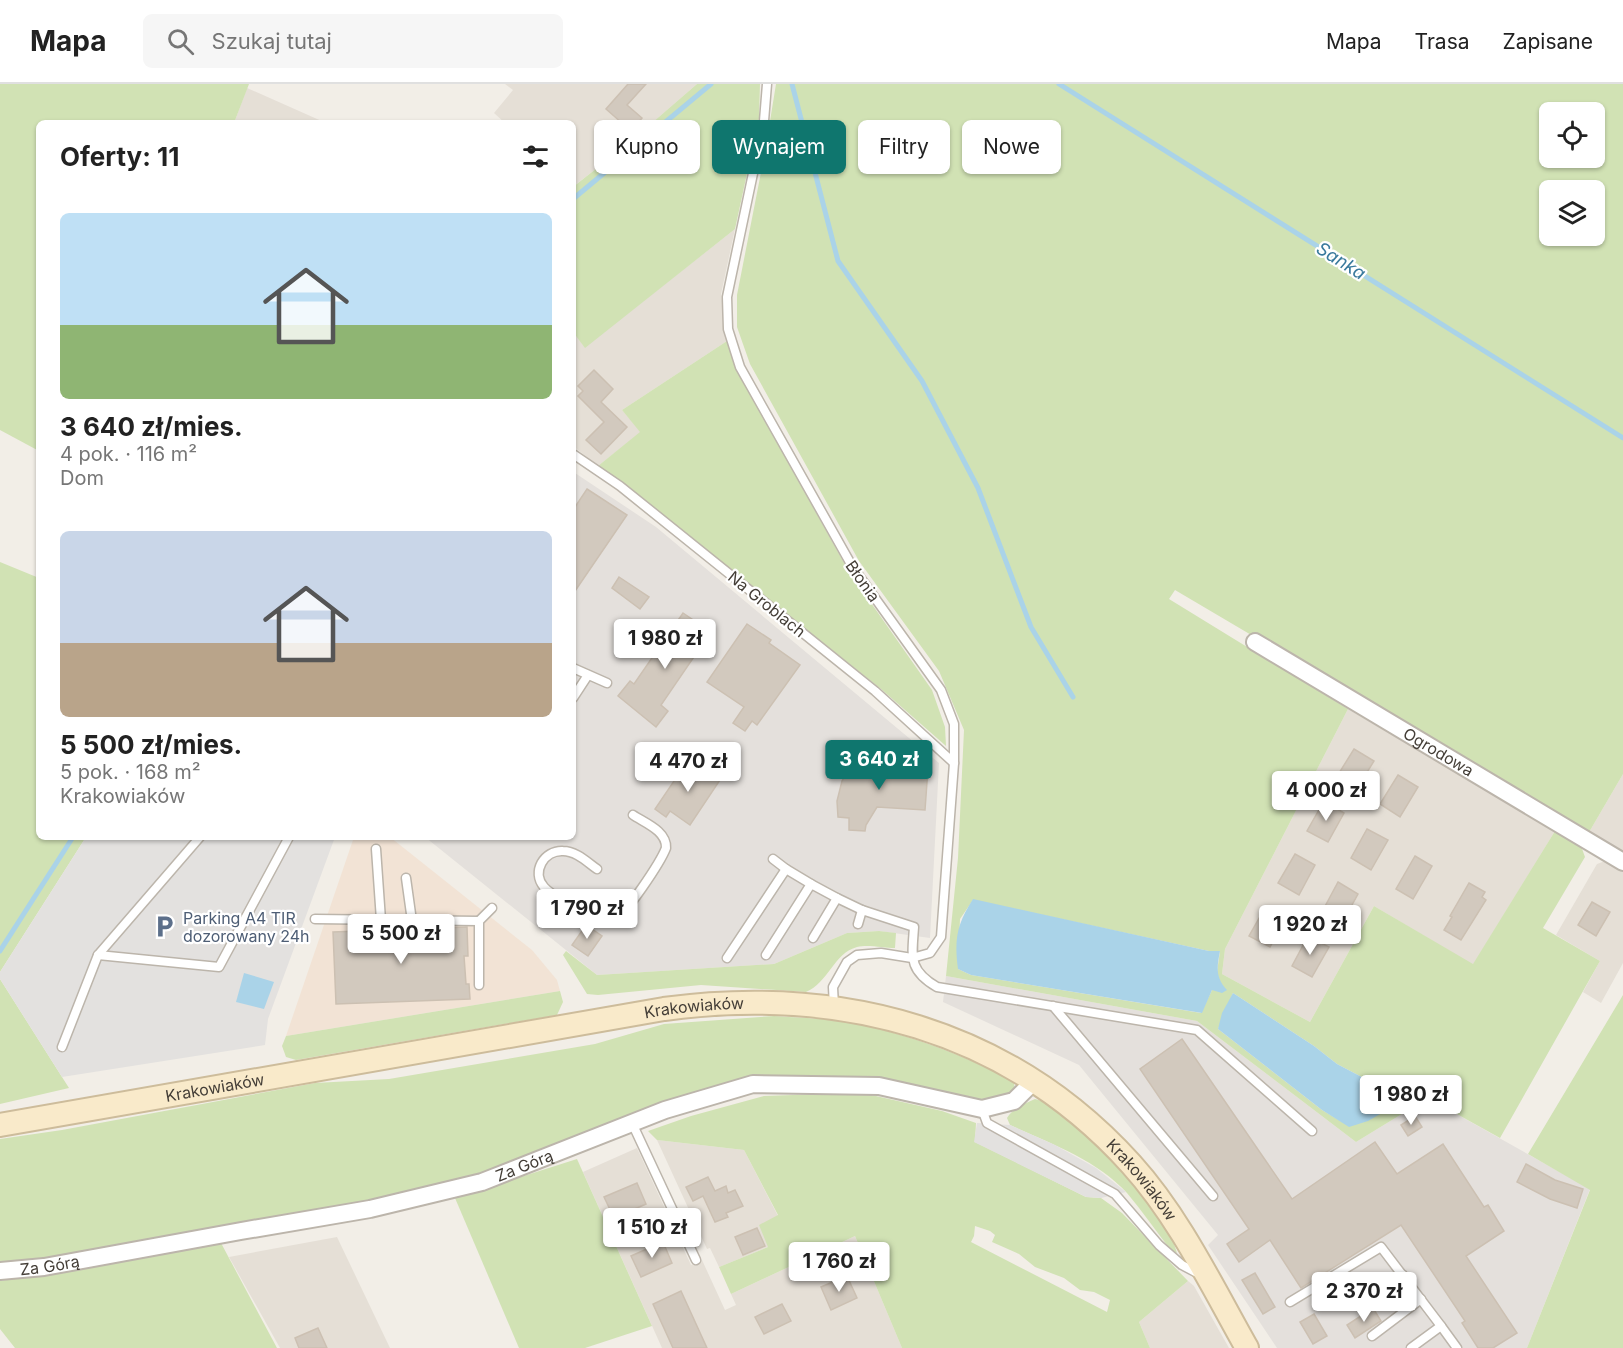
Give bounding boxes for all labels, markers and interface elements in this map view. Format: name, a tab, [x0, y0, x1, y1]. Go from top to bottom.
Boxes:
search box	[143, 14, 563, 68]
text: Mapa	[30, 24, 107, 58]
icon: search	[164, 25, 197, 58]
text: Szukaj tutaj	[212, 28, 332, 54]
text: Mapa	[1326, 29, 1382, 54]
text: Trasa	[1415, 29, 1470, 54]
text: Zapisane	[1503, 29, 1593, 54]
map controls	[1539, 102, 1605, 246]
button: locate	[1539, 102, 1605, 168]
chip: Kupno	[594, 120, 700, 174]
chip: Wynajem	[712, 120, 846, 174]
chip: Filtry	[858, 120, 950, 174]
chip: Nowe	[962, 120, 1061, 174]
icon: filters	[519, 140, 552, 173]
text: Oferty: 11	[60, 141, 179, 172]
button: layers	[1539, 180, 1605, 246]
water label: Sanka	[1313, 237, 1370, 284]
icon: home	[252, 252, 360, 360]
text: 3 640 zł/mies.	[60, 411, 243, 442]
text: 4 pok. · 116 m²	[60, 442, 197, 466]
text: Dom	[60, 466, 104, 490]
street label: Błonia	[842, 556, 884, 606]
street label: Na Groblach	[724, 567, 810, 641]
icon: home	[252, 570, 360, 678]
pin: 1 980 zł	[603, 619, 727, 670]
text: 1 980 zł	[628, 626, 702, 650]
street label: Ogrodowa	[1400, 723, 1478, 781]
text: 5 500 zł/mies.	[60, 729, 242, 760]
pin: 3 640 zł	[817, 740, 941, 791]
pin: 4 470 zł	[626, 742, 750, 793]
text: 3 640 zł	[839, 747, 919, 771]
text: 4 470 zł	[649, 749, 727, 773]
text: 5 pok. · 168 m²	[60, 760, 201, 784]
pin: 4 000 zł	[1264, 771, 1388, 822]
text: 4 000 zł	[1286, 778, 1366, 802]
text: Krakowiaków	[60, 784, 185, 808]
pin: 1 790 zł	[525, 889, 649, 940]
text: 1 790 zł	[551, 896, 623, 920]
pin: 1 920 zł	[1248, 905, 1372, 956]
place label: Parking A4 TIR dozorowany 24h	[183, 908, 310, 946]
text: 1 920 zł	[1273, 912, 1347, 936]
parking icon: Parking A4 TIR dozorowany 24h	[152, 914, 178, 940]
pin: 5 500 zł	[339, 914, 463, 965]
text: 5 500 zł	[362, 921, 440, 945]
street label: Krakowiaków	[642, 993, 744, 1022]
street label: Krakowiaków	[164, 1069, 266, 1106]
pin: 1 980 zł	[1349, 1075, 1473, 1126]
text: 1 980 zł	[1374, 1082, 1448, 1106]
street label: Krakowiaków	[1102, 1134, 1181, 1224]
street label: Za Górą	[493, 1145, 556, 1186]
pin: 1 510 zł	[590, 1208, 714, 1259]
text: 1 510 zł	[617, 1215, 687, 1239]
pin: 1 760 zł	[777, 1242, 901, 1293]
text: 1 760 zł	[803, 1249, 875, 1273]
street label: Za Górą	[19, 1251, 81, 1279]
pin: 2 370 zł	[1302, 1272, 1426, 1323]
text: 2 370 zł	[1326, 1279, 1402, 1303]

